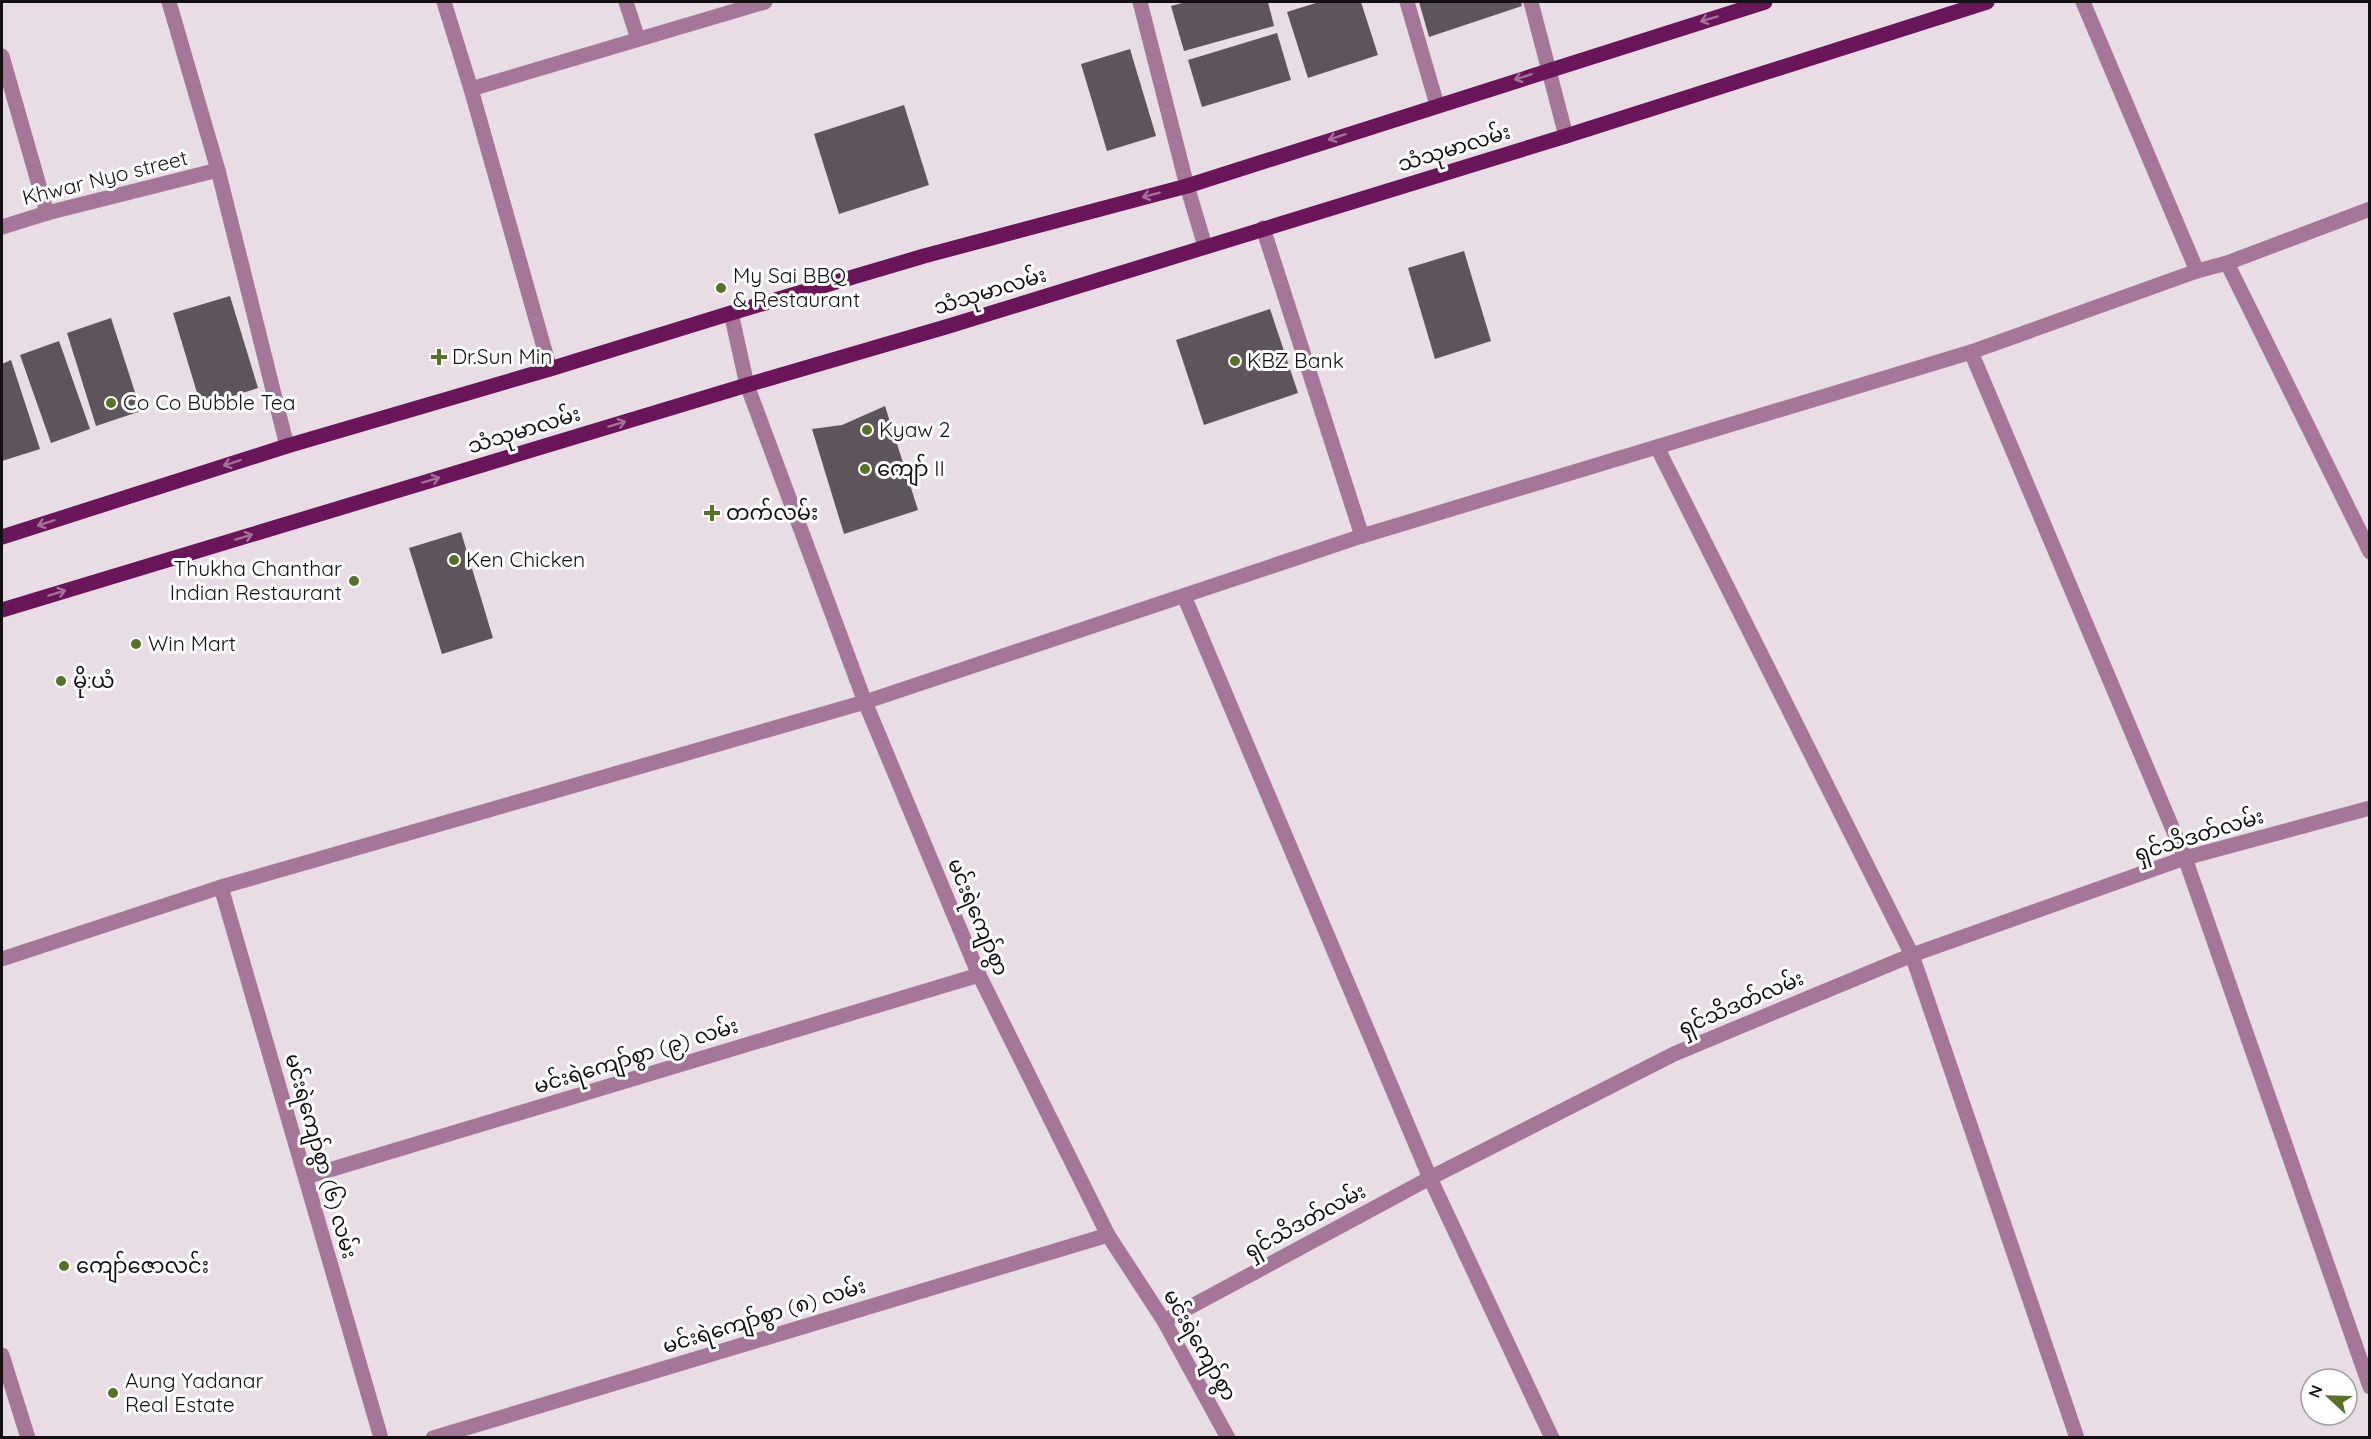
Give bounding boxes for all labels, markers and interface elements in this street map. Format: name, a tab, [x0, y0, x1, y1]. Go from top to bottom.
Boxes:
one-way arrow	[1700, 14, 1719, 25]
one-way arrow	[1514, 73, 1533, 84]
street label: သံသုမာလမ်း	[1394, 116, 1515, 181]
one-way arrow	[1328, 132, 1347, 143]
street label: Khwar Nyo street	[19, 144, 190, 210]
one-way arrow	[1142, 190, 1161, 201]
street label: သံသုမာလမ်း	[930, 259, 1051, 324]
place label: My Sai BBQ & Restaurant	[733, 262, 860, 312]
marker: My Sai BBQ & Restaurant	[714, 281, 728, 295]
place label: Dr.Sun Min	[452, 343, 552, 369]
place label: KBZ Bank	[1247, 347, 1344, 373]
marker: Dr.Sun Min	[430, 348, 448, 366]
marker: KBZ Bank	[1228, 354, 1242, 368]
place label: Co Co Bubble Tea	[123, 389, 295, 415]
marker: Co Co Bubble Tea	[104, 396, 118, 410]
street label: သံသုမာလမ်း	[464, 398, 585, 463]
place label: Kyaw 2	[879, 416, 950, 442]
one-way arrow	[608, 418, 627, 429]
marker: Kyaw 2	[860, 423, 874, 437]
place label: ကျော် II	[877, 453, 945, 487]
one-way arrow	[223, 459, 242, 470]
marker: ကျော် II	[858, 462, 872, 476]
one-way arrow	[421, 474, 440, 485]
place label: တက်လမ်း	[726, 497, 818, 525]
marker: တက်လမ်း	[703, 504, 721, 522]
one-way arrow	[37, 518, 56, 529]
one-way arrow	[234, 531, 253, 542]
place label: Ken Chicken	[466, 546, 585, 572]
marker: Ken Chicken	[447, 553, 461, 567]
place label: Thukha Chanthar Indian Restaurant	[170, 555, 342, 605]
marker: Thukha Chanthar Indian Restaurant	[347, 574, 361, 588]
one-way arrow	[48, 587, 67, 598]
place label: Win Mart	[148, 630, 236, 656]
marker: Win Mart	[129, 637, 143, 651]
place label: မို:ယံ	[73, 665, 115, 698]
marker: မို:ယံ	[54, 674, 68, 688]
street label: ရှင်သိဒတ်လမ်း	[2130, 800, 2268, 871]
street label: မင်းရဲကျော်စွာ	[937, 853, 1017, 981]
street label: ရှင်သိဒတ်လမ်း	[1673, 962, 1809, 1045]
street label: မင်းရဲကျော်စွာ (၉) လမ်း	[530, 1010, 743, 1104]
street label: မင်းရဲကျော်စွာ (၆) လမ်း	[274, 1050, 366, 1263]
street label: ရှင်သိဒတ်လမ်း	[1238, 1175, 1372, 1267]
place label: ကျော်ဇောလင်း	[76, 1250, 209, 1284]
marker: ကျော်ဇောလင်း	[57, 1259, 71, 1273]
street label: မင်းရဲကျော်စွာ (၈) လမ်း	[659, 1270, 870, 1364]
street label: မင်းရဲကျော်စွာ	[1153, 1283, 1245, 1408]
place label: Aung Yadanar Real Estate	[125, 1367, 264, 1417]
north arrow	[2299, 1367, 2359, 1427]
text: N	[2304, 1382, 2327, 1401]
marker: Aung Yadanar Real Estate	[106, 1386, 120, 1400]

